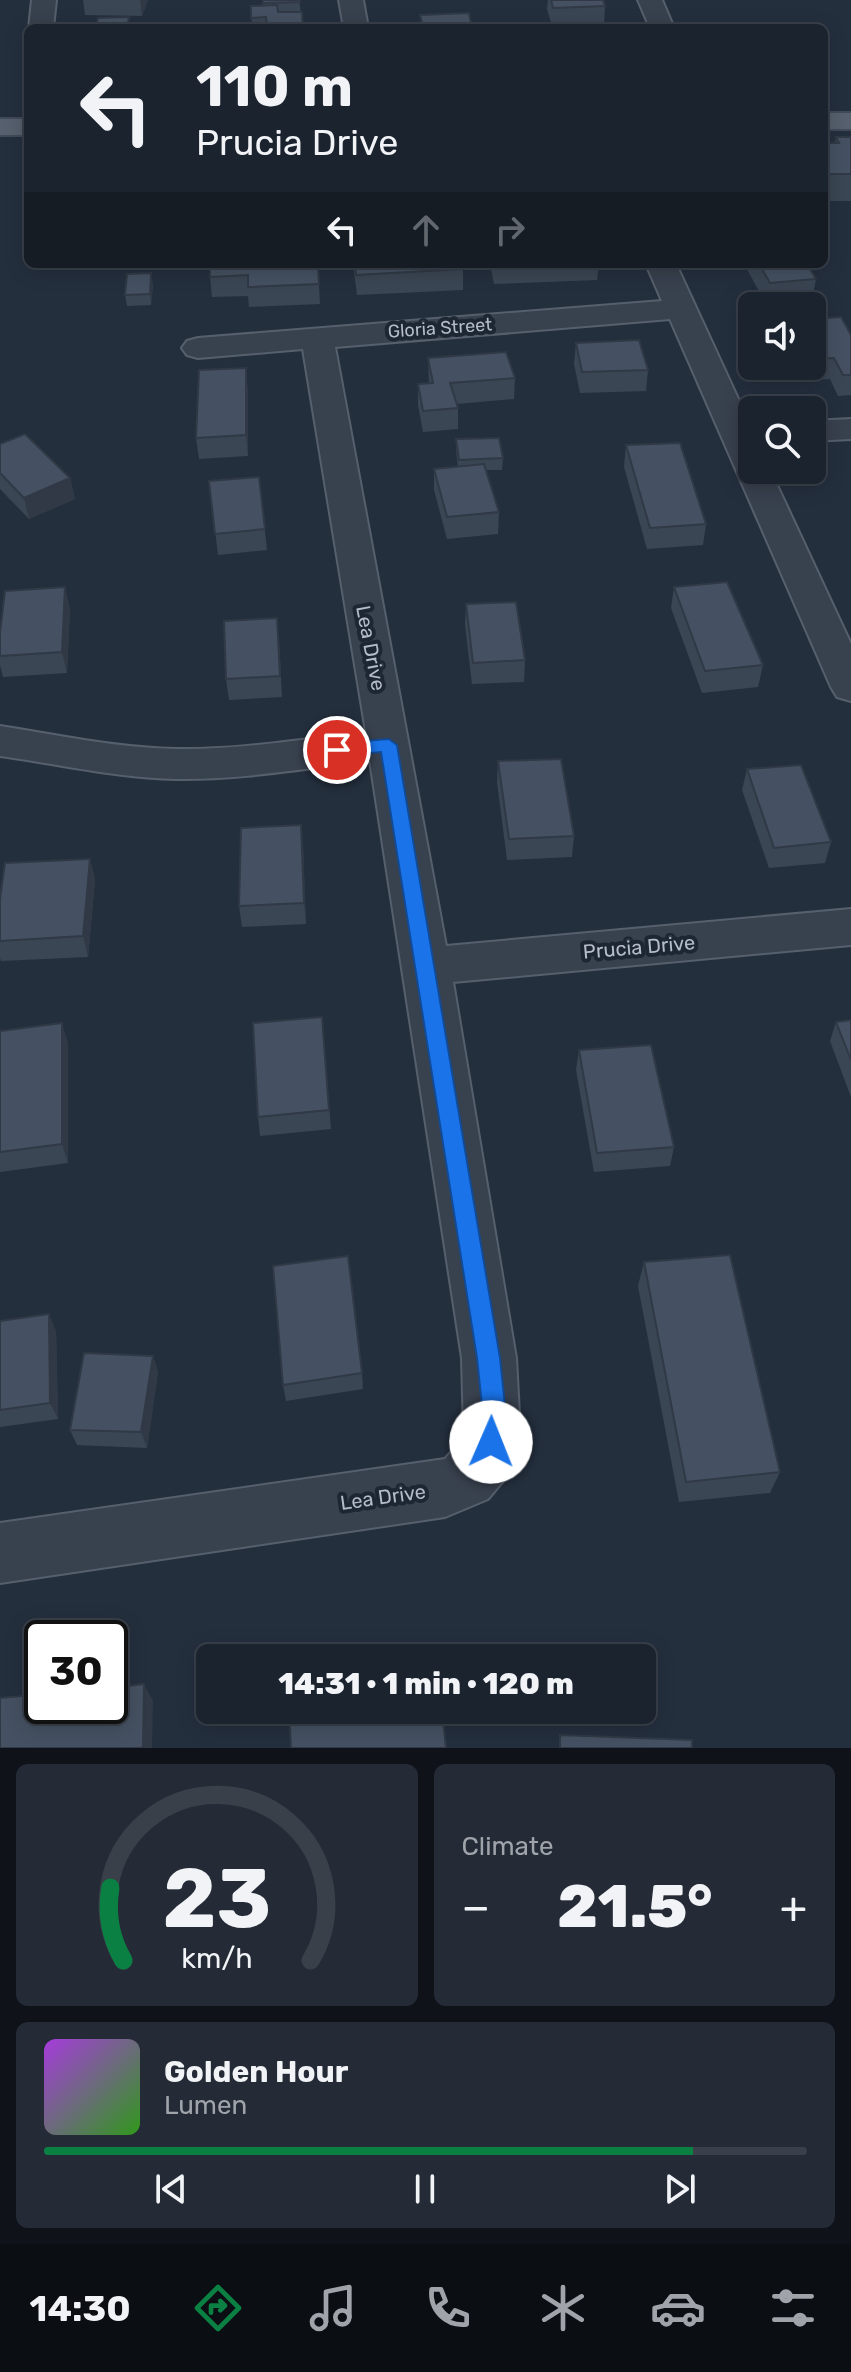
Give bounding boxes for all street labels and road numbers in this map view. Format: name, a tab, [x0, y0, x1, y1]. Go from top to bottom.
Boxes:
street label: Gloria Street	[387, 313, 493, 343]
street label: Lea Drive	[351, 603, 391, 693]
street label: Prucia Drive	[582, 930, 696, 964]
street label: Lea Drive	[339, 1479, 427, 1515]

